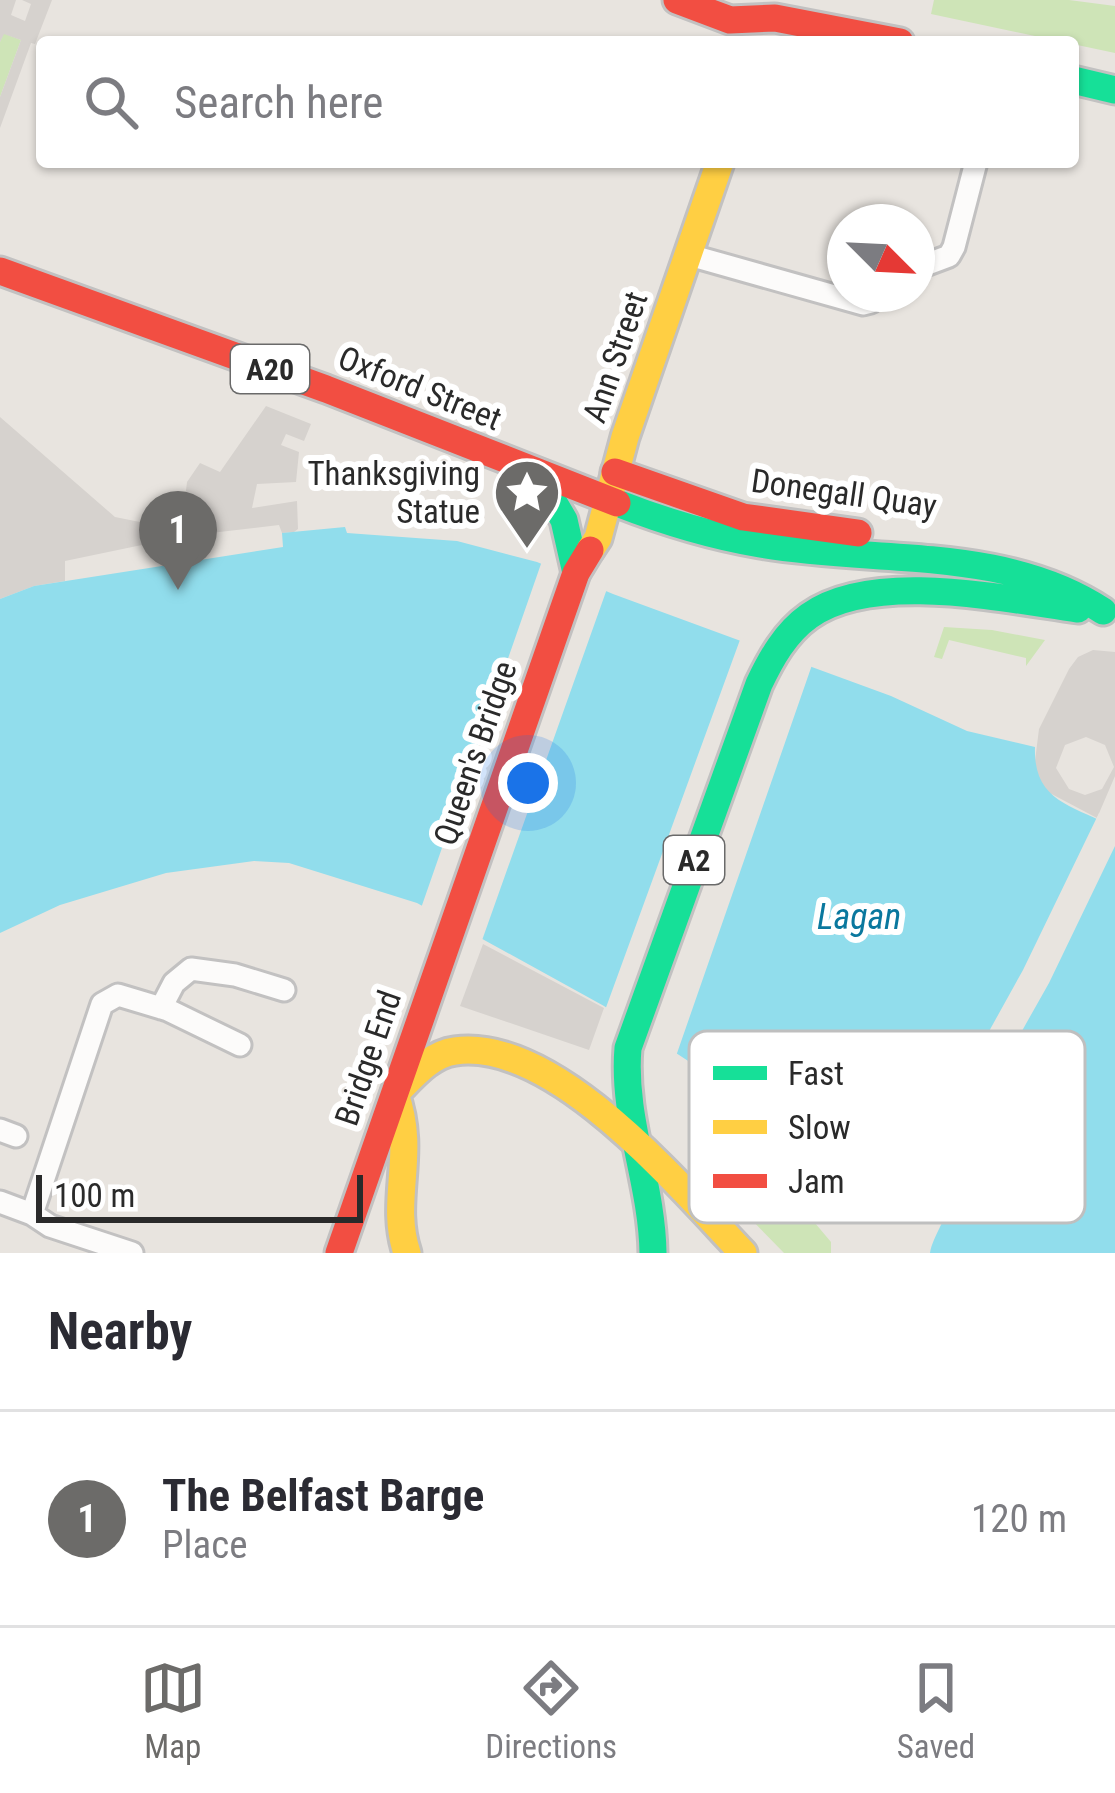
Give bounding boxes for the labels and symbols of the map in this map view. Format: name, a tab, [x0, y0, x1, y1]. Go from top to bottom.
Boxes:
north arrow	[827, 204, 935, 312]
street label: Ann Street	[574, 286, 656, 428]
street label: Oxford Street	[333, 338, 507, 438]
road number: A20	[231, 345, 309, 393]
place label: Thanksgiving Statue	[307, 454, 480, 531]
place icon: Thanksgiving Statue	[492, 457, 562, 551]
street label: Donegall Quay	[749, 461, 939, 525]
pin: 1	[139, 491, 217, 590]
street label: Queen's Bridge	[425, 656, 525, 850]
your location	[498, 753, 558, 813]
road number: A2	[664, 836, 724, 884]
water label: Lagan	[817, 896, 901, 938]
street label: Bridge End	[327, 985, 409, 1131]
legend	[689, 1031, 1085, 1223]
text: Fast	[788, 1054, 844, 1093]
text: Slow	[788, 1108, 851, 1147]
text: Jam	[788, 1162, 845, 1201]
scale bar	[36, 1169, 363, 1222]

